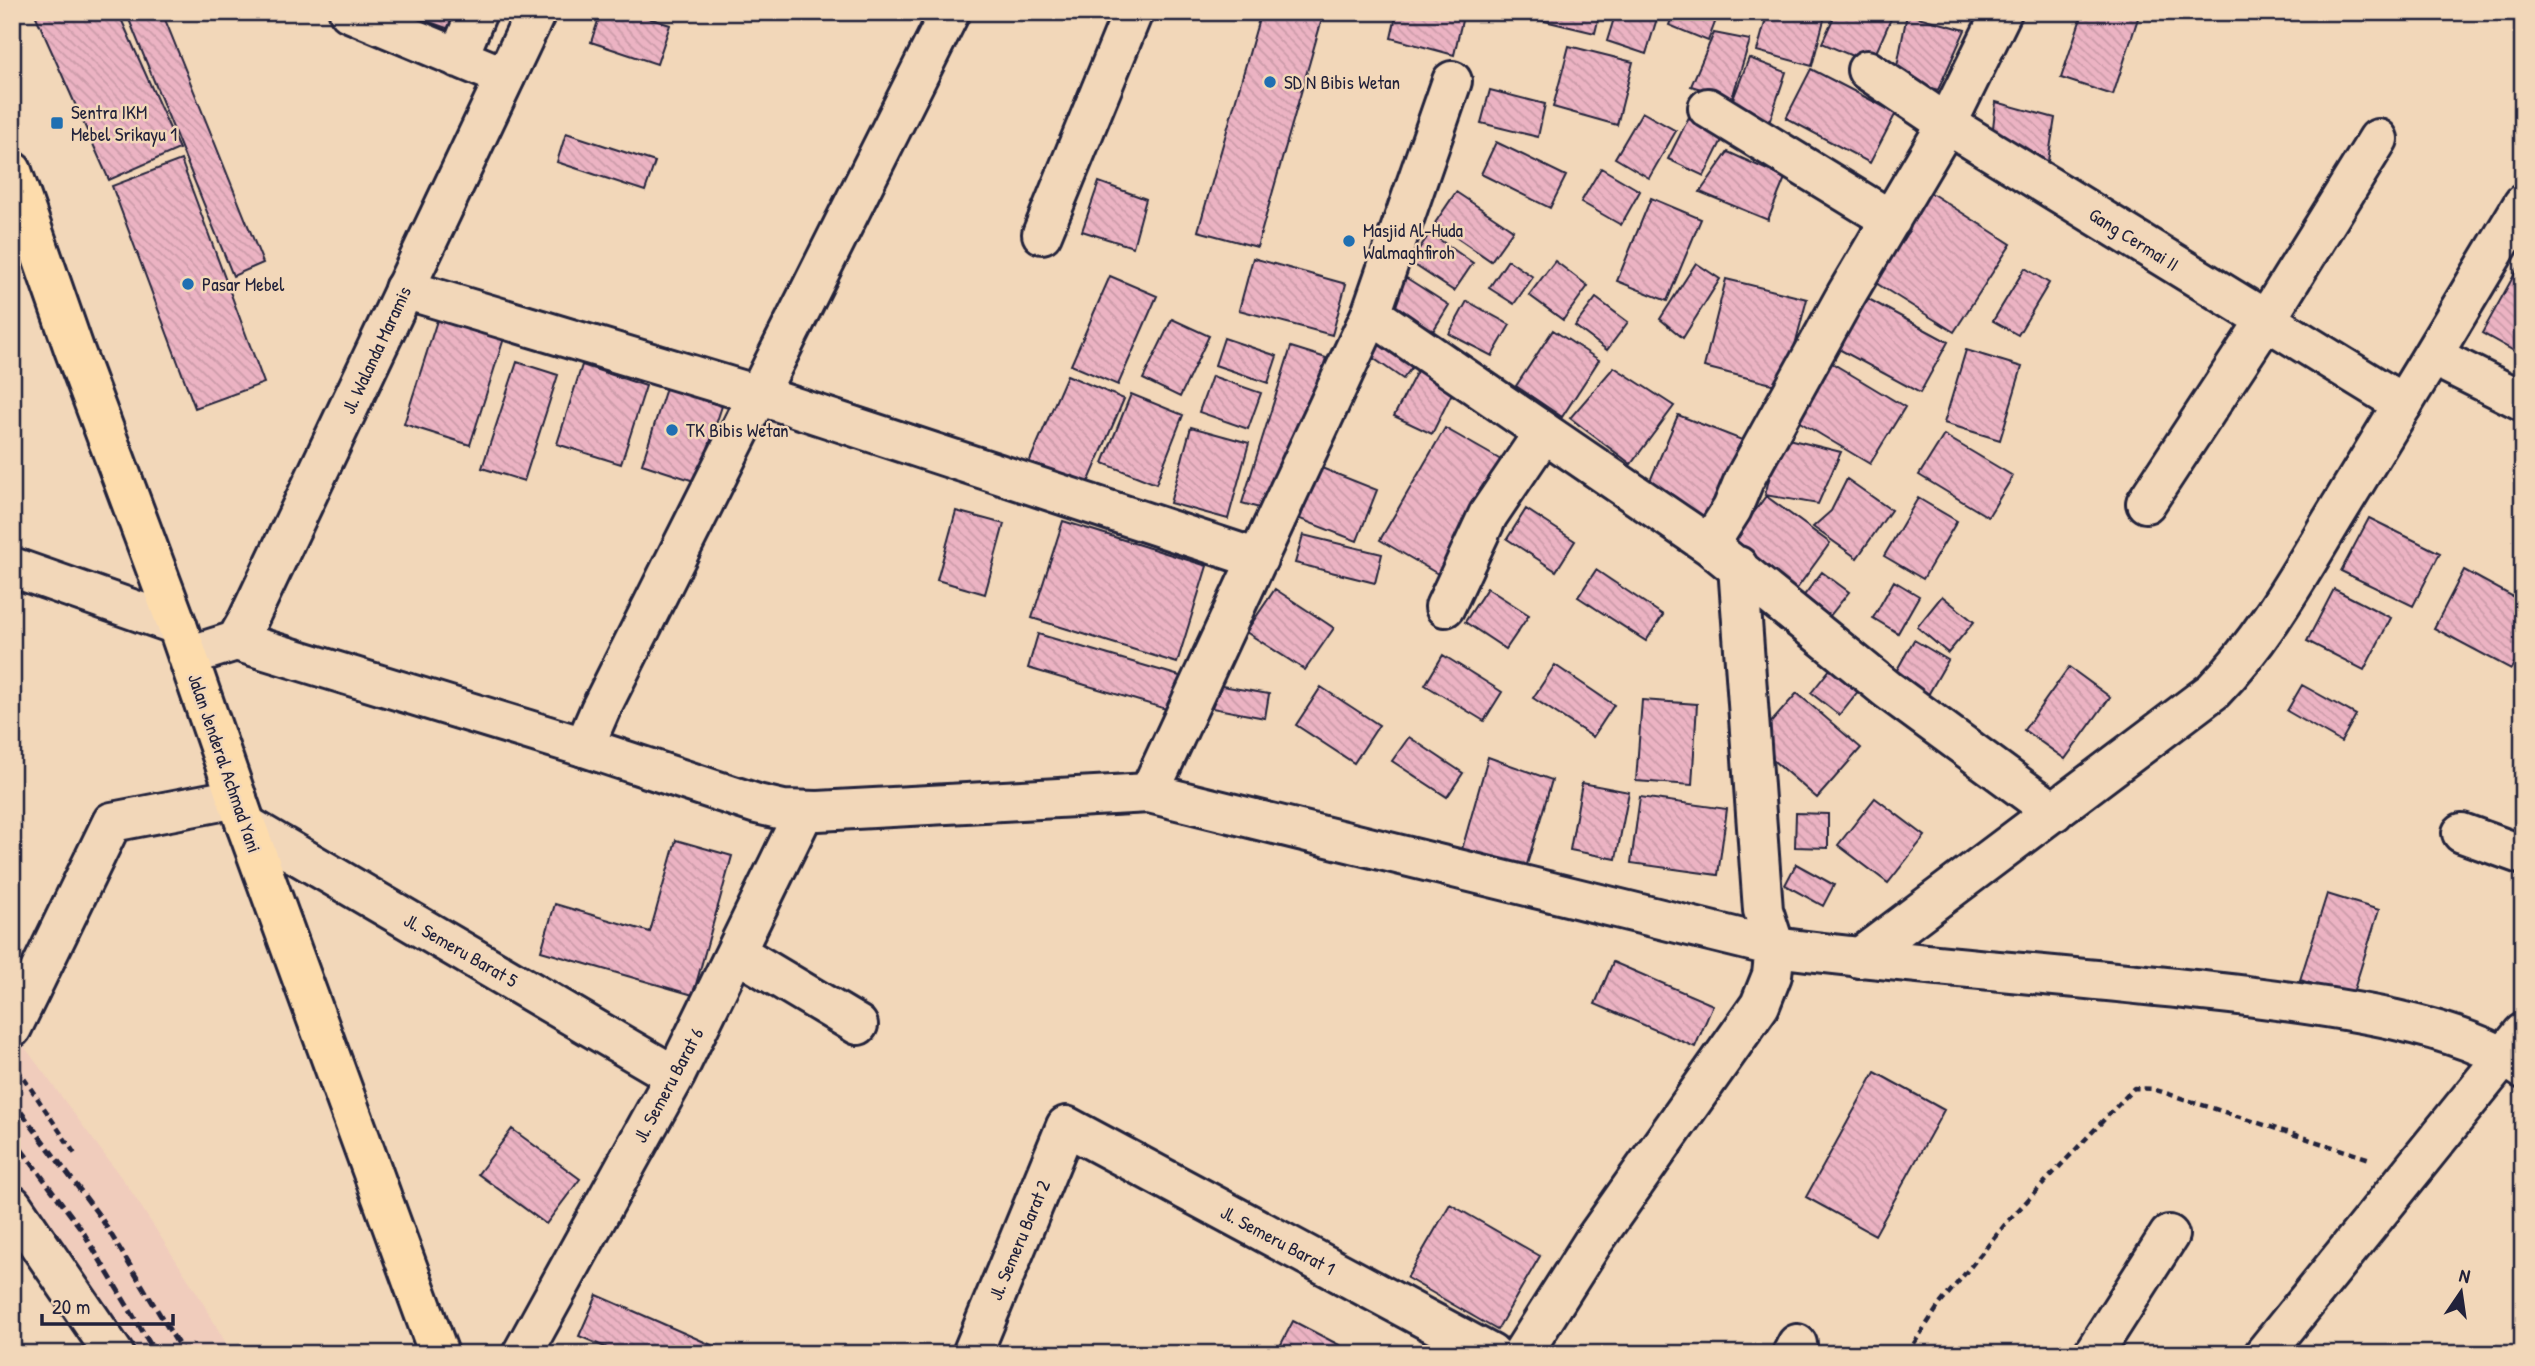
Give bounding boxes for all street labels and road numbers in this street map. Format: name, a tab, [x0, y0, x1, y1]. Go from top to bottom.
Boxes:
street label: Gang Cermai II	[2084, 201, 2184, 277]
street label: Jl. Walanda Maramis	[335, 282, 417, 418]
street label: Jalan Jenderal Achmad Yani	[182, 670, 268, 856]
street label: Jl. Semeru Barat 5	[399, 907, 523, 993]
street label: Jl. Semeru Barat 6	[627, 1023, 709, 1147]
street label: Jl. Semeru Barat 2	[982, 1176, 1056, 1304]
street label: Jl. Semeru Barat 1	[1216, 1199, 1340, 1281]

